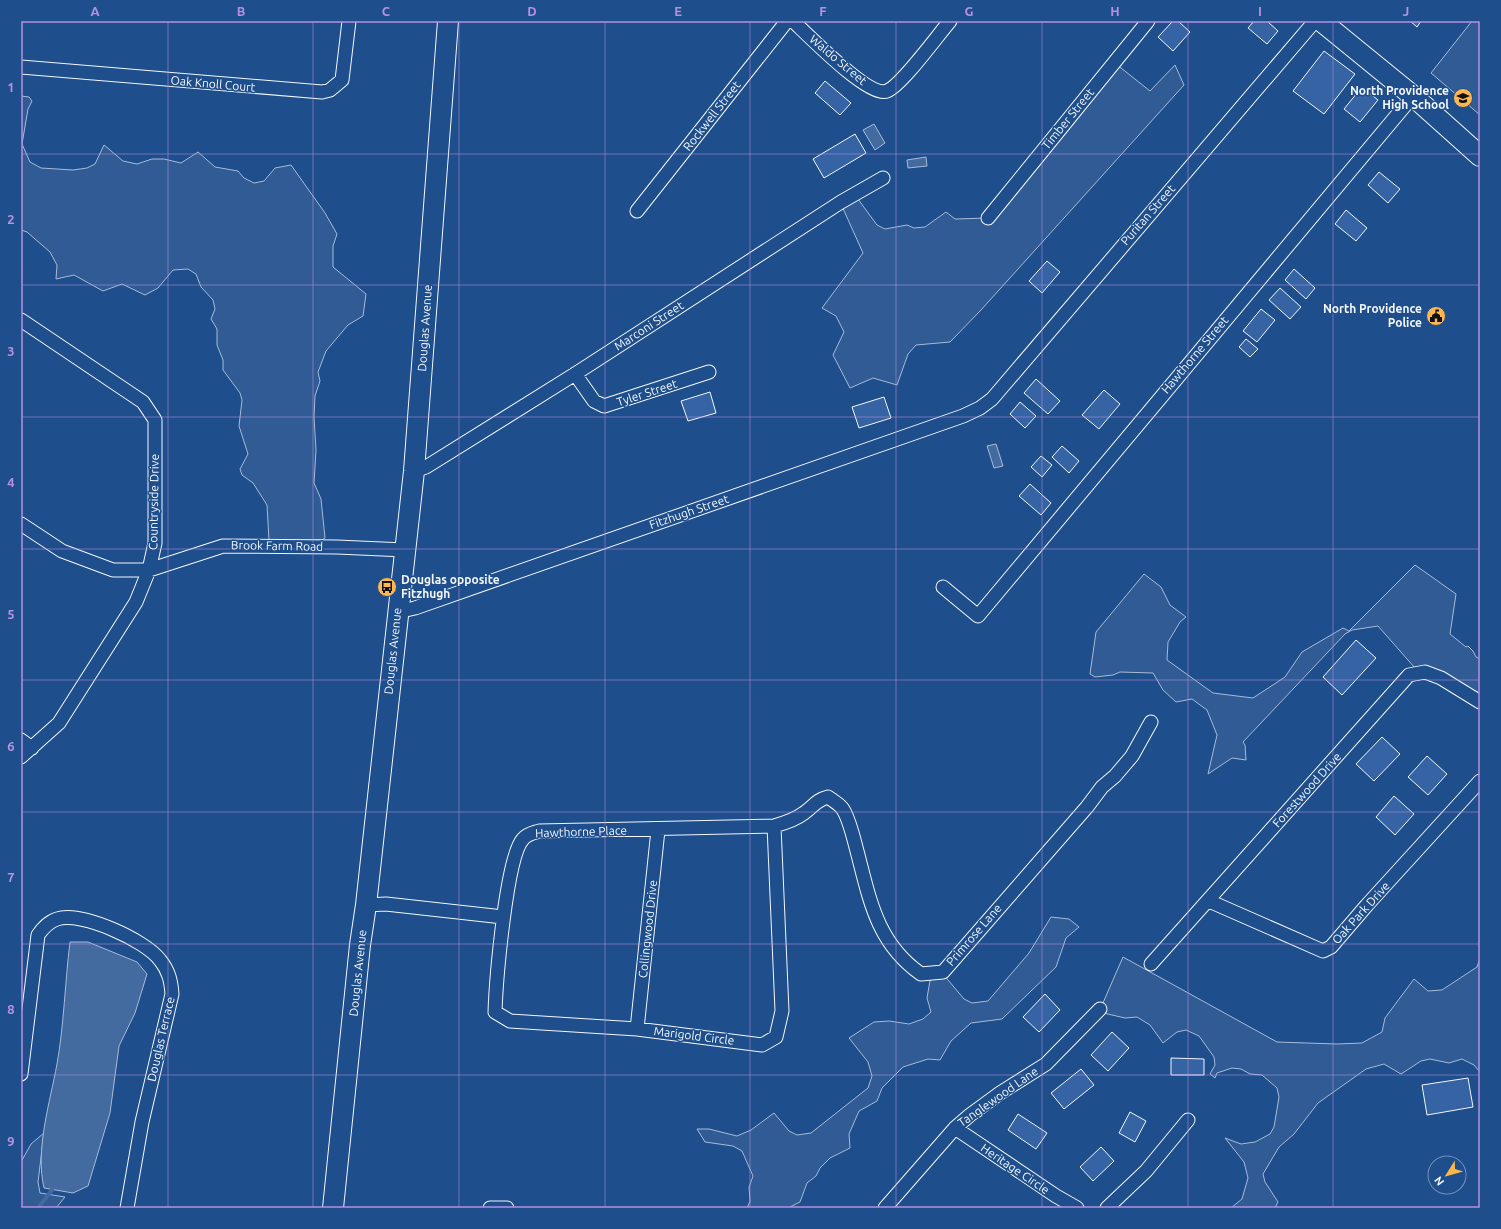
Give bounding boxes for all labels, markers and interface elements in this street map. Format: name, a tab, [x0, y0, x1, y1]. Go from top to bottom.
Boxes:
text: A	[90, 4, 100, 18]
text: B	[237, 4, 246, 18]
text: C	[382, 4, 391, 18]
text: D	[527, 4, 537, 18]
text: E	[674, 4, 682, 18]
text: F	[819, 4, 827, 18]
text: G	[965, 4, 974, 18]
text: H	[1110, 4, 1120, 18]
text: I	[1258, 4, 1262, 18]
text: J	[1403, 4, 1409, 18]
street label: Waldo Street	[807, 32, 870, 87]
street label: Oak Knoll Court	[170, 73, 256, 94]
street label: Rockwell Street	[680, 78, 743, 153]
text: 1	[7, 80, 15, 94]
place label: North Providence High School	[1350, 84, 1449, 111]
street label: Timber Street	[1039, 85, 1096, 152]
school or university icon: North Providence High School	[1452, 87, 1474, 109]
street label: Puritan Street	[1118, 182, 1177, 247]
text: 2	[7, 212, 15, 226]
street label: Douglas Avenue	[415, 284, 434, 372]
street label: Marconi Street	[612, 298, 686, 353]
place label: North Providence Police	[1323, 302, 1422, 329]
public building icon: North Providence Police	[1425, 305, 1447, 327]
street label: Hawthorne Street	[1159, 313, 1231, 396]
text: 3	[7, 344, 15, 358]
street label: Tyler Street	[615, 377, 679, 408]
street label: Countryside Drive	[146, 454, 161, 550]
text: 4	[7, 475, 15, 489]
street label: Fitzhugh Street	[647, 492, 731, 531]
street label: Brook Farm Road	[231, 538, 323, 553]
place label: Douglas opposite Fitzhugh	[401, 573, 500, 600]
bus stop icon: Douglas opposite Fitzhugh	[376, 576, 398, 598]
text: 5	[7, 607, 15, 621]
street label: Douglas Avenue	[381, 607, 404, 695]
text: 6	[7, 739, 15, 753]
street label: Forestwood Drive	[1270, 750, 1344, 830]
street label: Hawthorne Place	[535, 823, 627, 840]
text: 7	[7, 870, 15, 884]
street label: Collingwood Drive	[636, 879, 659, 979]
street label: Oak Park Drive	[1329, 879, 1392, 946]
street label: Primrose Lane	[943, 901, 1004, 968]
street label: Douglas Avenue	[346, 929, 369, 1017]
street label: Douglas Terrace	[144, 995, 177, 1083]
text: 8	[7, 1002, 15, 1016]
street label: Marigold Circle	[653, 1024, 735, 1047]
street label: Tanglewood Lane	[955, 1064, 1040, 1129]
text: 9	[7, 1134, 15, 1148]
street label: Heritage Circle	[979, 1141, 1052, 1196]
north arrow	[1427, 1155, 1467, 1195]
text: N	[1432, 1174, 1446, 1188]

